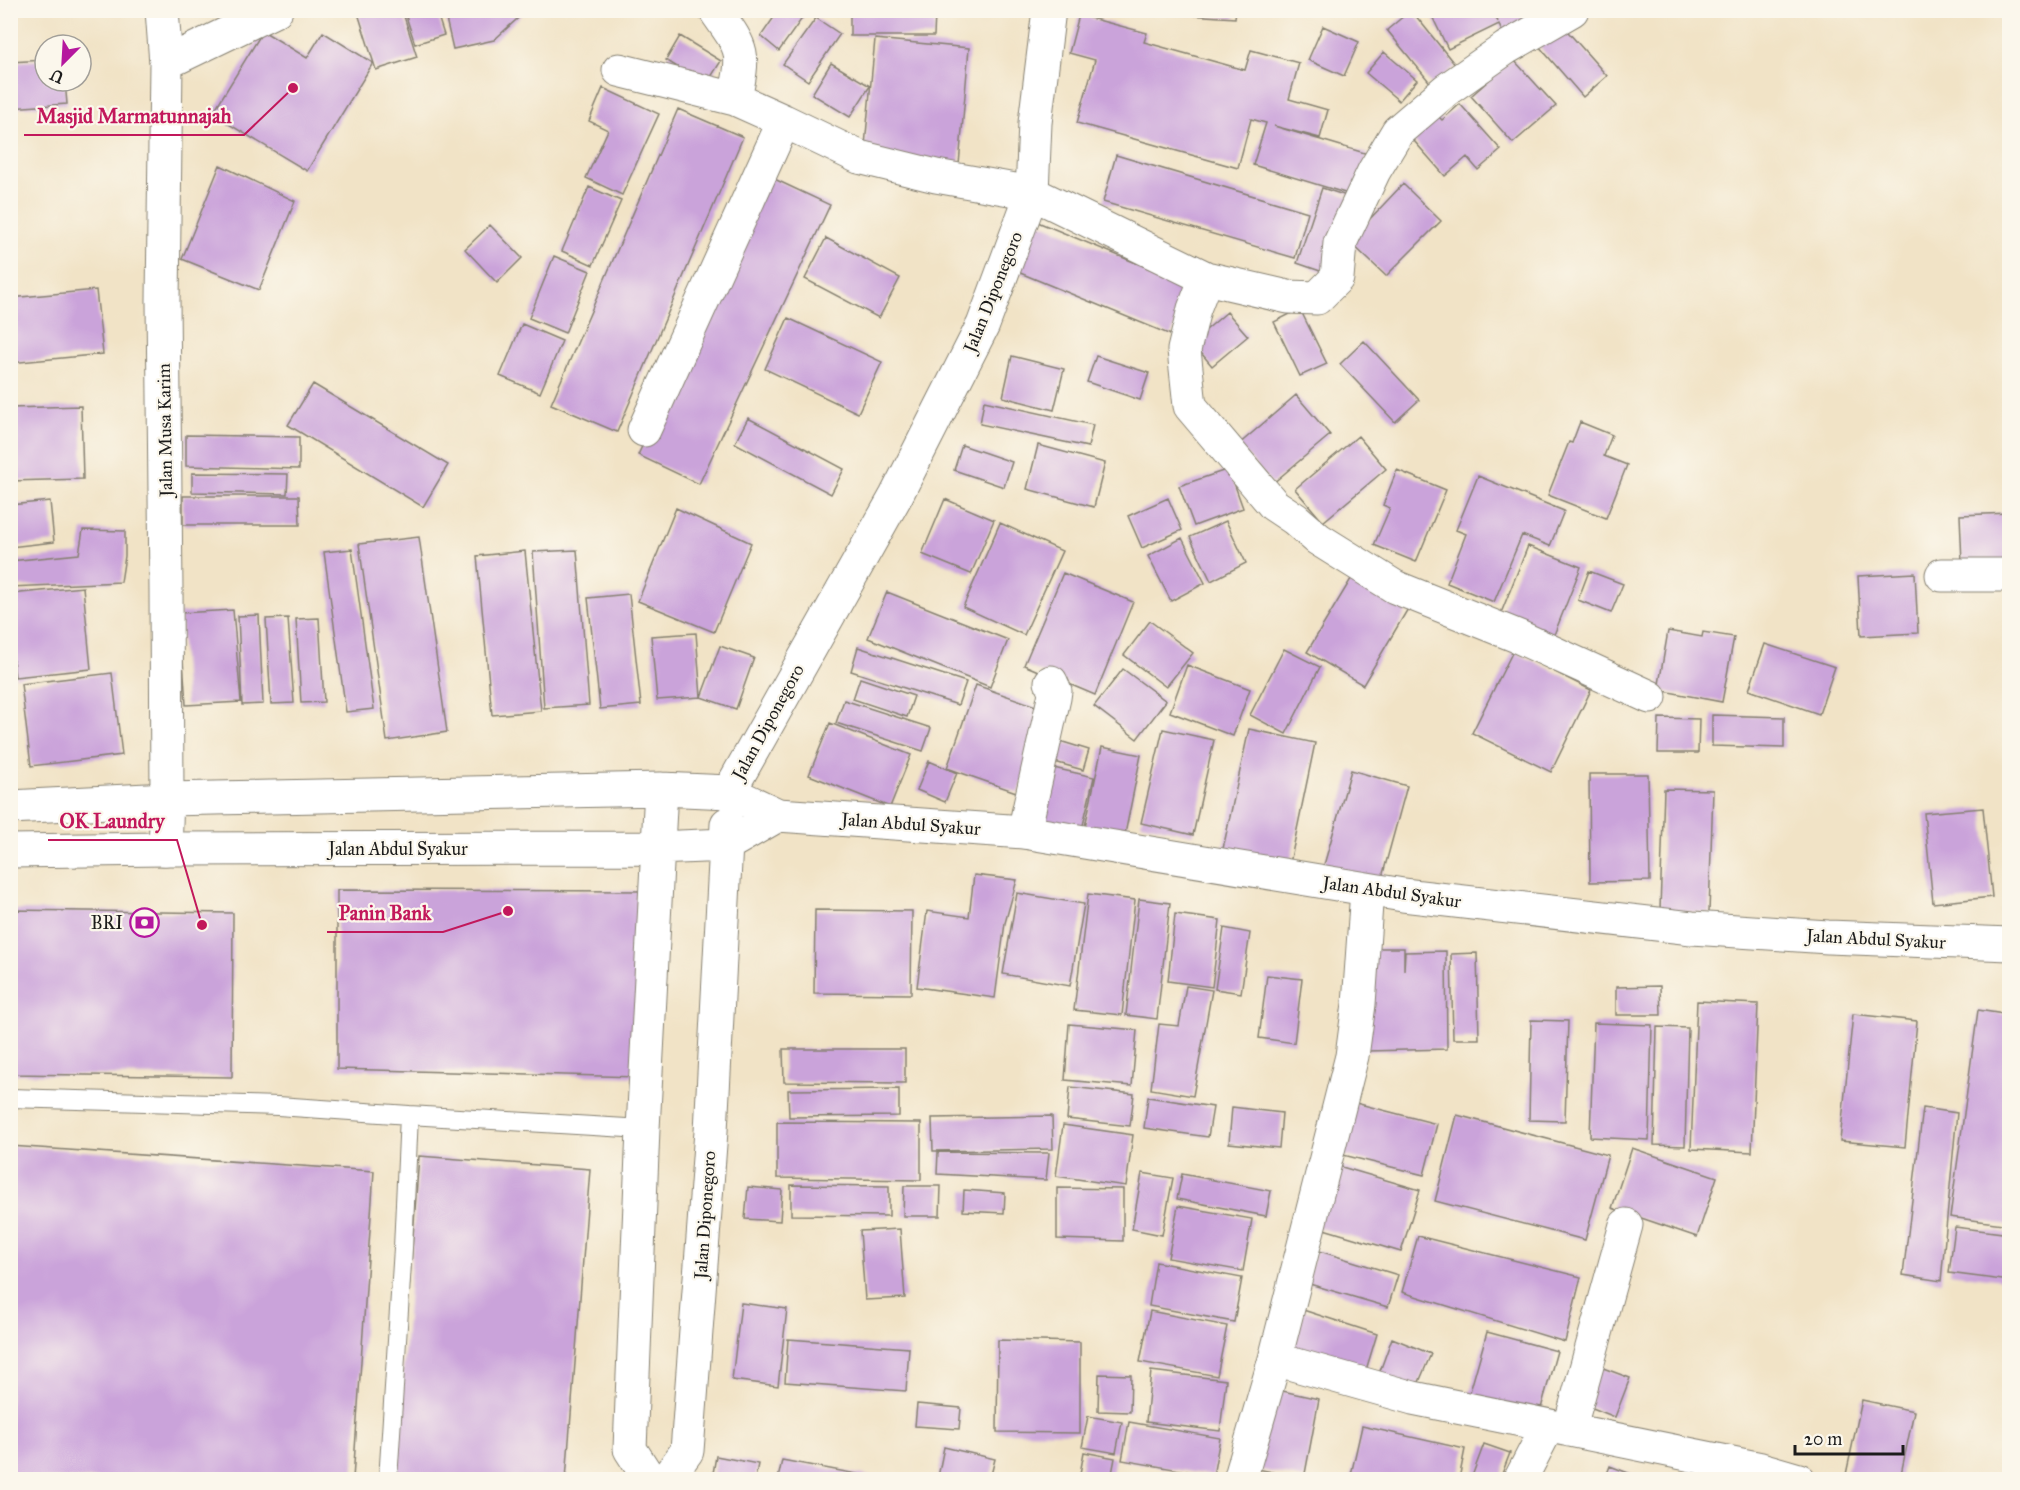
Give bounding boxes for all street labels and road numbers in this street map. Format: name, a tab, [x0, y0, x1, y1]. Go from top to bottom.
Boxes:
street label: Jalan Diponegoro	[958, 228, 1028, 358]
street label: Jalan Musa Karim	[153, 363, 178, 499]
street label: Jalan Diponegoro	[726, 660, 810, 786]
street label: Jalan Abdul Syakur	[839, 808, 982, 841]
street label: Jalan Abdul Syakur	[326, 838, 468, 861]
street label: Jalan Abdul Syakur	[1319, 871, 1463, 914]
street label: Jalan Abdul Syakur	[1804, 924, 1947, 955]
street label: Jalan Diponegoro	[689, 1150, 721, 1282]

